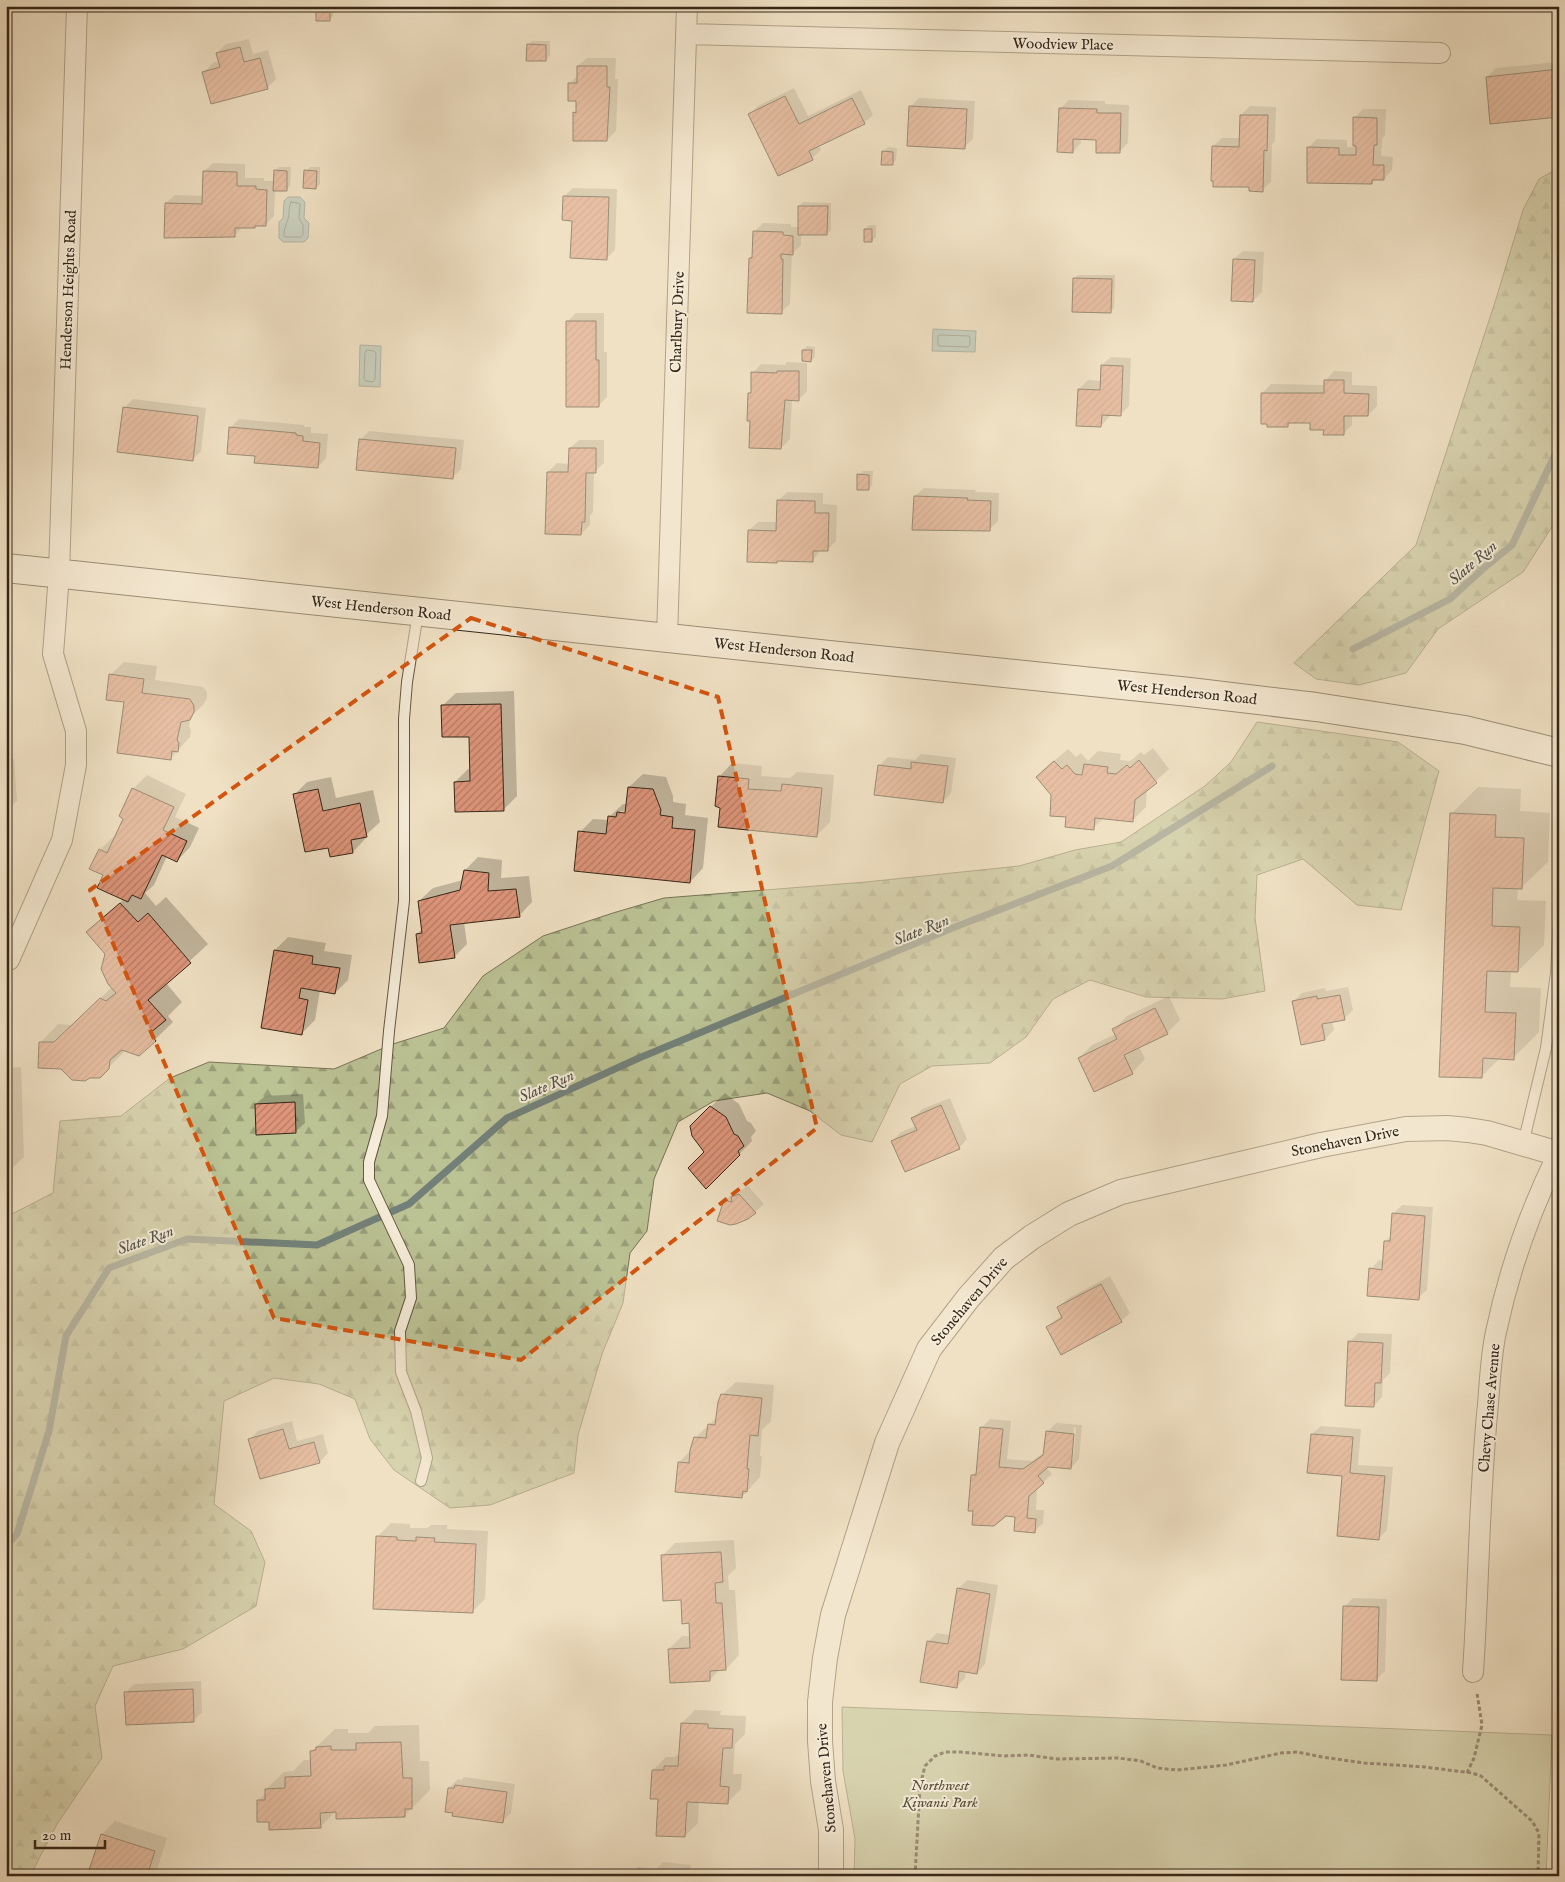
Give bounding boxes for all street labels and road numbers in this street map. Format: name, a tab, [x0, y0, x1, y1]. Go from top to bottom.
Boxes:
street label: Woodview Place	[1012, 34, 1114, 55]
street label: Henderson Heights Road	[56, 209, 81, 370]
street label: Charlbury Drive	[666, 271, 689, 373]
street label: West Henderson Road	[310, 592, 453, 625]
street label: West Henderson Road	[713, 634, 856, 667]
street label: West Henderson Road	[1116, 676, 1259, 709]
street label: Stonehaven Drive	[1289, 1122, 1401, 1161]
street label: Stonehaven Drive	[927, 1253, 1012, 1349]
street label: Chevy Chase Avenue	[1474, 1343, 1505, 1473]
street label: Stonehaven Drive	[812, 1722, 841, 1833]

